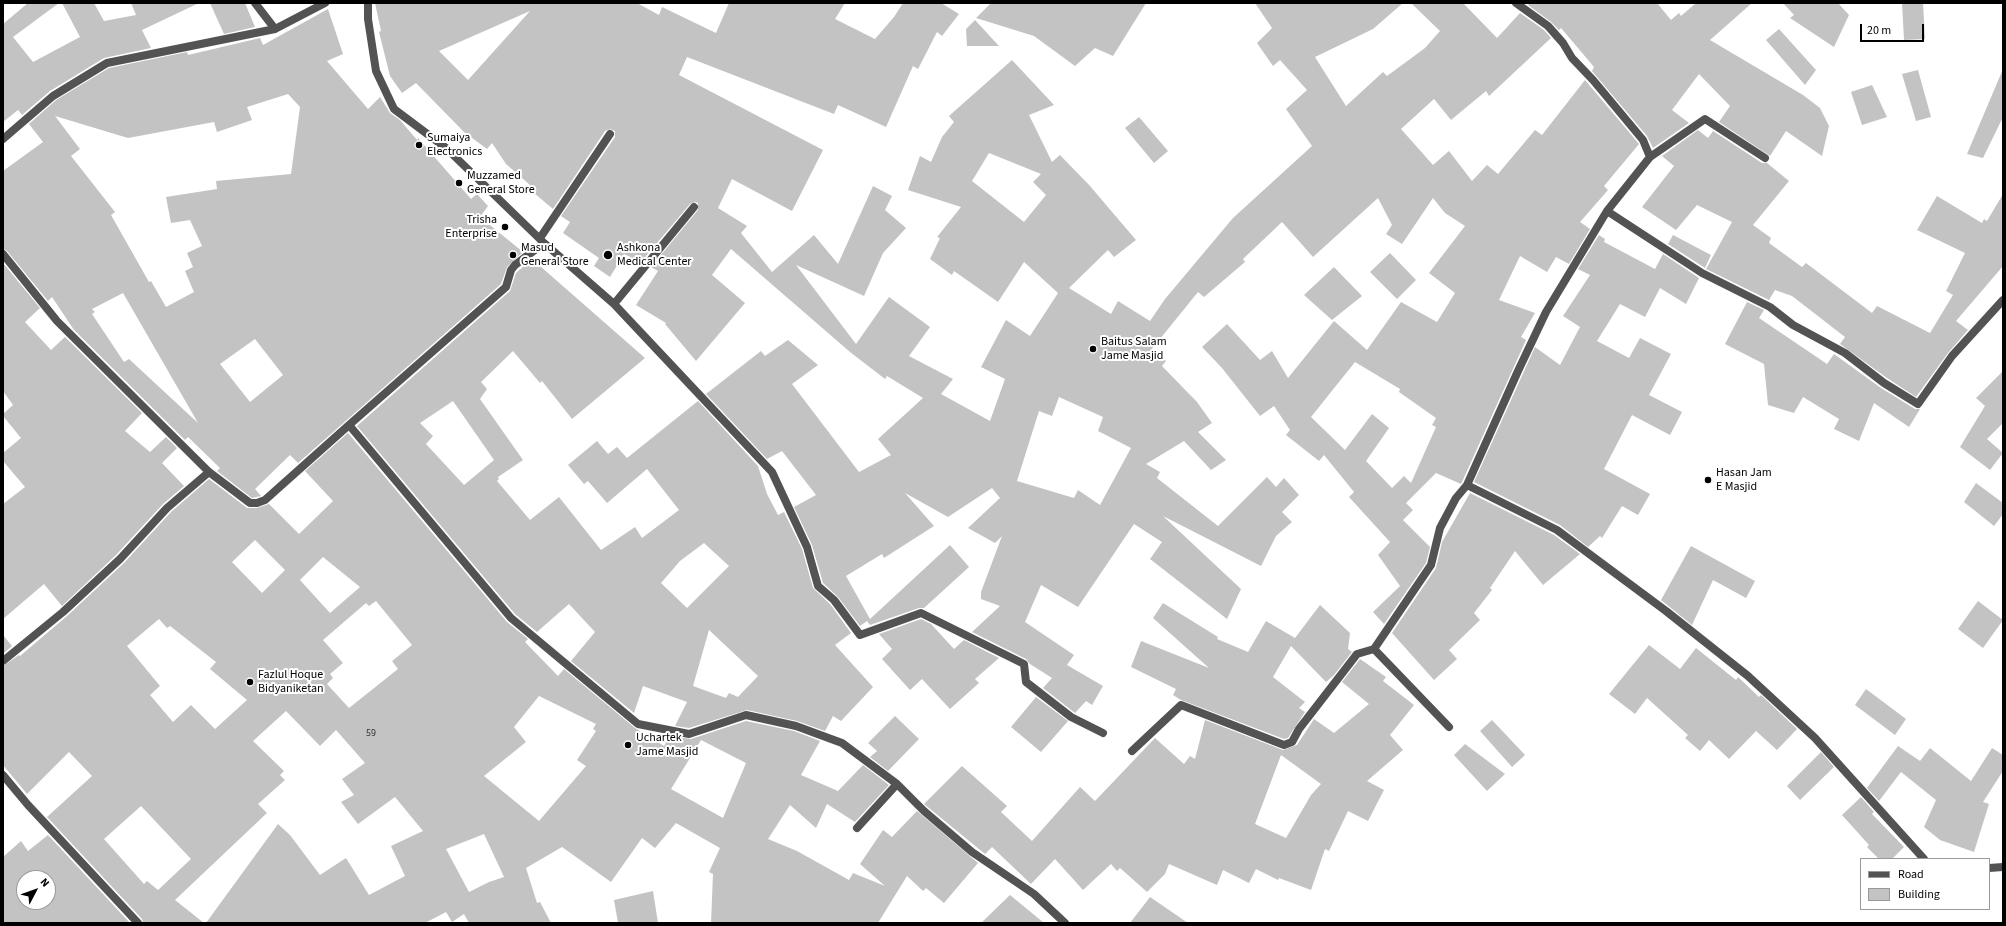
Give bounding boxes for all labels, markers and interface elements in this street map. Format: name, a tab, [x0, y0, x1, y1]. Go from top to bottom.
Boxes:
scale bar	[1862, 16, 1926, 42]
text: 20 m	[1867, 22, 1891, 39]
place label: Sumaiya Electronics	[427, 131, 482, 159]
marker: Sumaiya Electronics	[414, 140, 424, 150]
place label: Muzzamed General Store	[467, 169, 535, 197]
marker: Muzzamed General Store	[454, 178, 464, 188]
place label: Trisha Enterprise	[445, 213, 497, 241]
marker: Trisha Enterprise	[500, 222, 510, 232]
place label: Masud General Store	[521, 241, 589, 269]
place label: Ashkona Medical Center	[617, 241, 692, 269]
marker: Ashkona Medical Center	[602, 249, 614, 261]
marker: Masud General Store	[508, 250, 518, 260]
place label: Baitus Salam Jame Masjid	[1101, 335, 1167, 363]
marker: Baitus Salam Jame Masjid	[1088, 344, 1098, 354]
place label: Hasan Jam E Masjid	[1716, 466, 1772, 494]
marker: Hasan Jam E Masjid	[1703, 475, 1713, 485]
place label: Fazlul Hoque Bidyaniketan	[258, 668, 324, 696]
marker: Fazlul Hoque Bidyaniketan	[245, 677, 255, 687]
house number: 59	[366, 728, 376, 740]
place label: Uchartek Jame Masjid	[636, 731, 698, 759]
marker: Uchartek Jame Masjid	[623, 740, 633, 750]
legend	[1860, 858, 1990, 910]
text: Road	[1898, 866, 1924, 883]
north arrow	[16, 870, 56, 910]
text: N	[37, 875, 53, 890]
text: Building	[1898, 886, 1940, 903]

